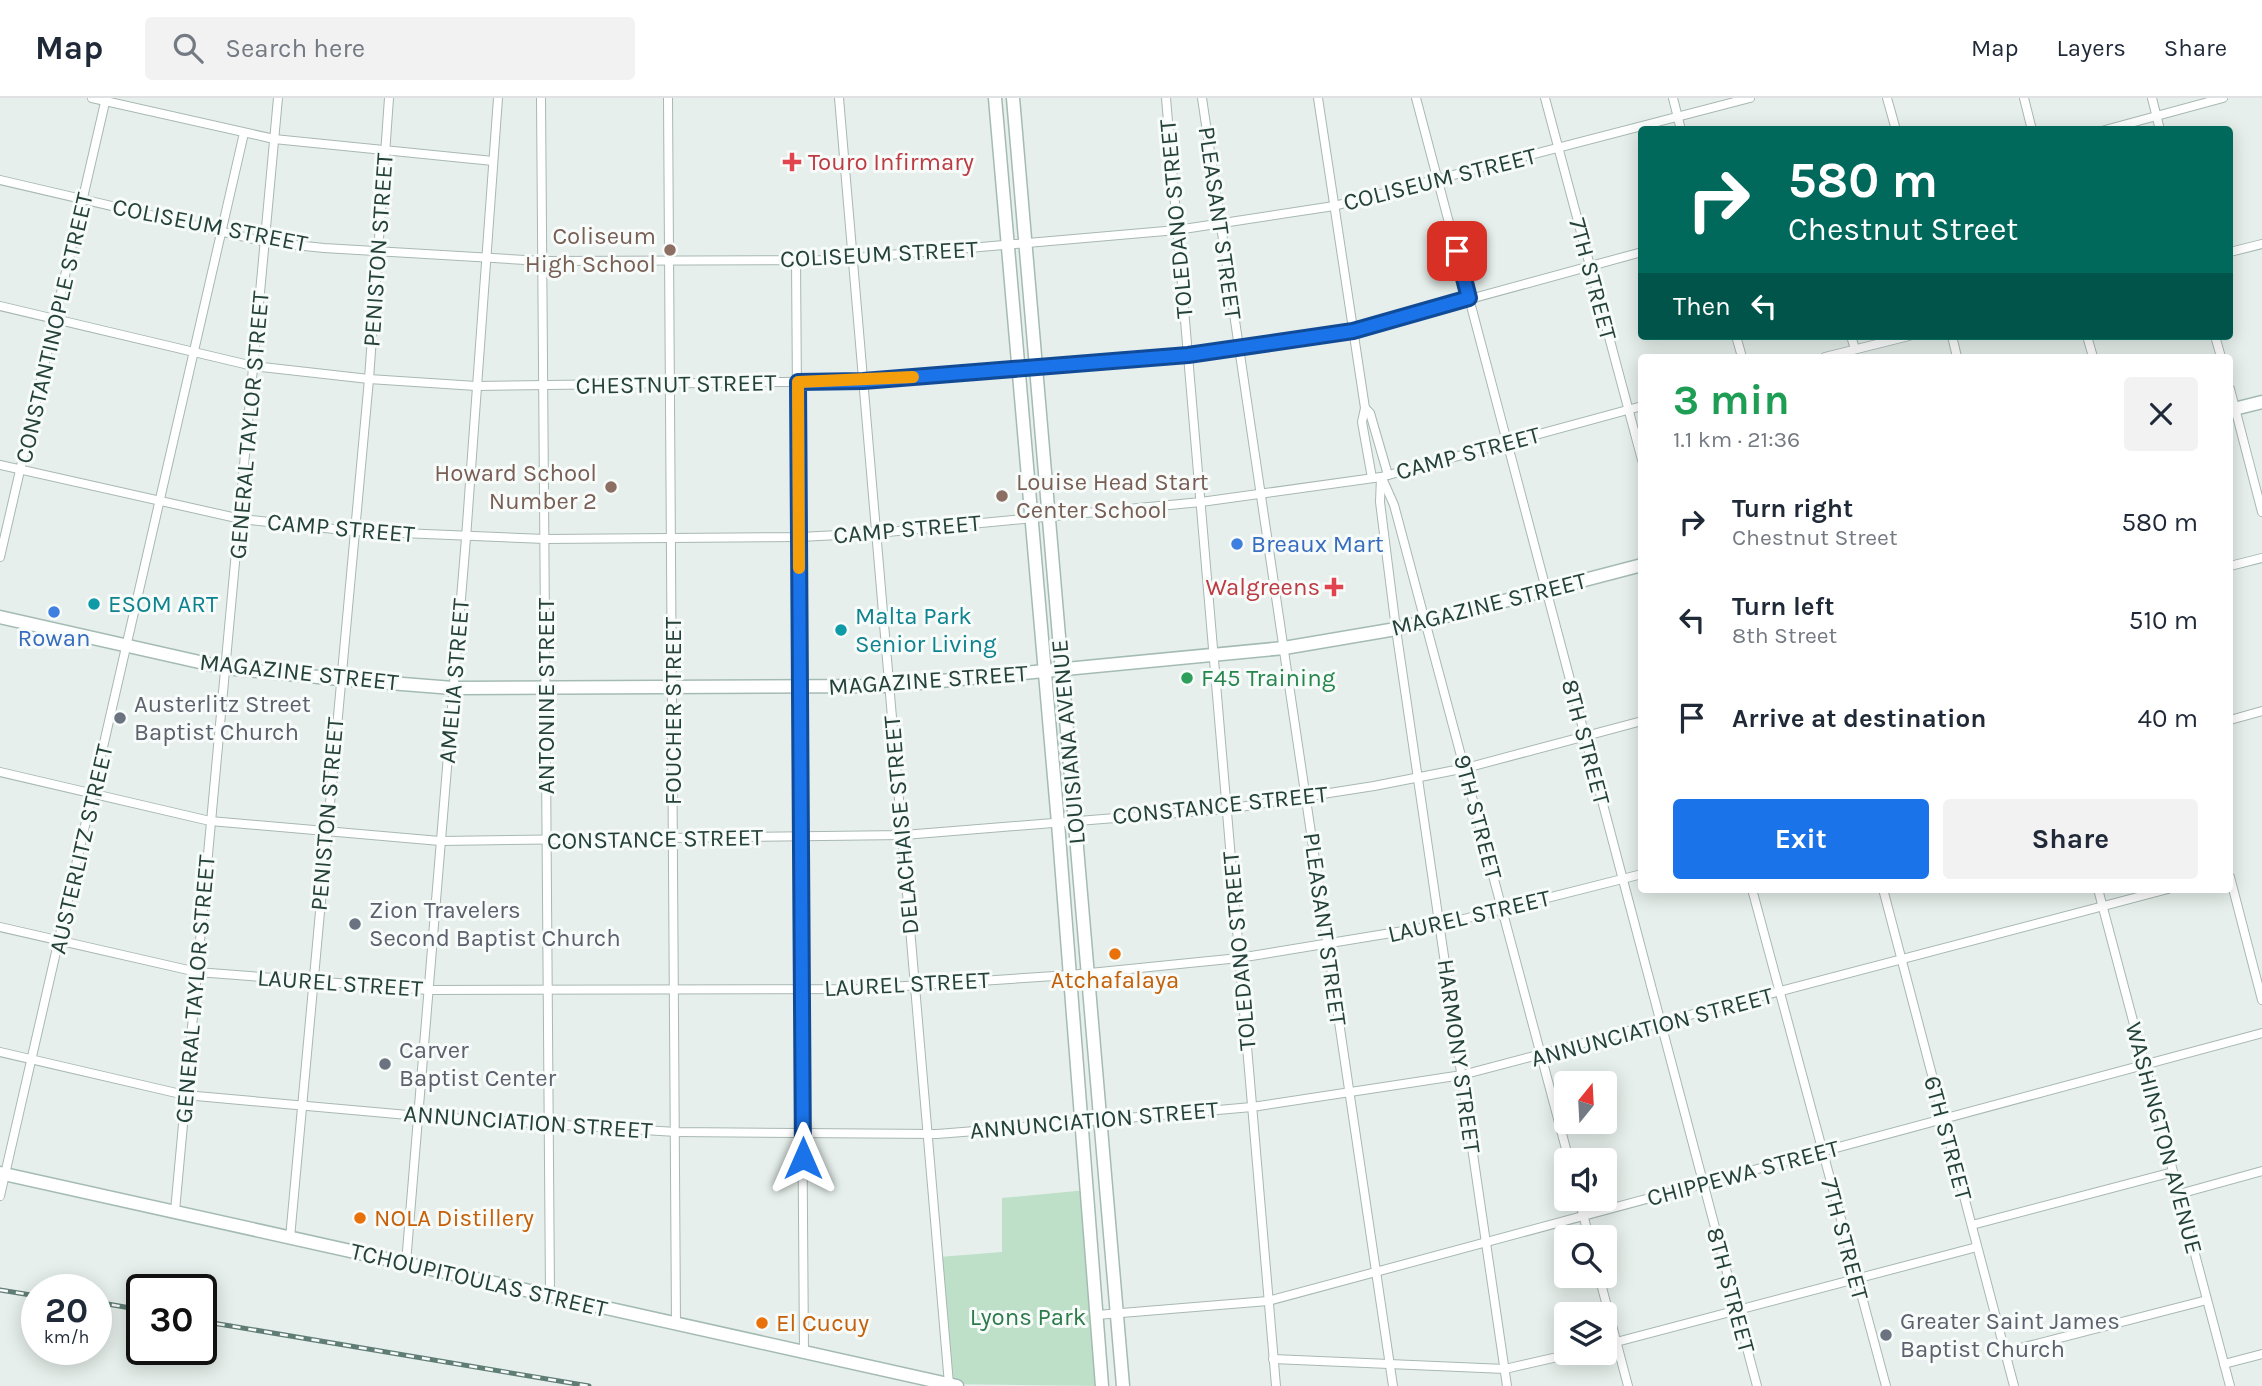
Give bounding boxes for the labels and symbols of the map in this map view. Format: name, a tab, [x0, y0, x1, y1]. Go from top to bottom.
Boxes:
street label: TOLEDANO STREET	[1153, 118, 1199, 320]
street label: PLEASANT STREET	[1193, 125, 1247, 321]
street label: COLISEUM STREET	[1341, 141, 1539, 217]
place label: Touro Infirmary	[808, 148, 974, 176]
street label: PENISTON STREET	[357, 152, 399, 348]
marker: Touro Infirmary	[782, 152, 802, 172]
street label: CONSTANTINOPLE STREET	[9, 190, 99, 466]
street label: COLISEUM STREET	[110, 192, 310, 258]
street label: 7TH STREET	[1563, 215, 1623, 343]
pin	[1427, 221, 1487, 281]
place label: Coliseum High School	[525, 222, 656, 278]
street label: COLISEUM STREET	[779, 235, 979, 273]
marker: Coliseum High School	[662, 242, 678, 258]
street label: GENERAL TAYLOR STREET	[223, 290, 275, 560]
street label: CHESTNUT STREET	[575, 368, 777, 400]
street label: CAMP STREET	[1393, 420, 1543, 486]
place label: Howard School Number 2	[434, 459, 597, 515]
place label: Louise Head Start Center School	[1016, 468, 1209, 524]
marker: Howard School Number 2	[603, 479, 619, 495]
marker: Louise Head Start Center School	[994, 488, 1010, 504]
street label: CAMP STREET	[266, 508, 416, 548]
street label: CAMP STREET	[832, 509, 982, 549]
place label: Breaux Mart	[1251, 530, 1384, 558]
marker: Breaux Mart	[1229, 536, 1245, 552]
street label: MAGAZINE STREET	[1389, 566, 1589, 642]
place label: Walgreens	[1205, 573, 1320, 601]
marker: Walgreens	[1326, 579, 1342, 595]
place label: ESOM ART	[108, 590, 218, 618]
marker: ESOM ART	[86, 596, 102, 612]
street label: AMELIA STREET	[433, 597, 475, 765]
street label: ANTONINE STREET	[532, 598, 560, 794]
place label: Malta Park Senior Living	[855, 602, 997, 658]
marker: Rowan	[46, 604, 62, 620]
street label: FOUCHER STREET	[659, 617, 687, 805]
marker: Malta Park Senior Living	[833, 622, 849, 638]
place label: Rowan	[18, 624, 90, 652]
street label: LOUISIANA AVENUE	[1045, 638, 1091, 846]
street label: MAGAZINE STREET	[198, 648, 400, 696]
street label: MAGAZINE STREET	[827, 659, 1029, 701]
place label: F45 Training	[1201, 664, 1336, 692]
marker: F45 Training	[1179, 670, 1195, 686]
street label: 8TH STREET	[1556, 676, 1616, 808]
place label: Austerlitz Street Baptist Church	[134, 690, 311, 746]
marker: Austerlitz Street Baptist Church	[112, 710, 128, 726]
street label: DELACHAISE STREET	[877, 714, 925, 936]
street label: PENISTON STREET	[305, 716, 349, 912]
street label: AUSTERLITZ STREET	[43, 741, 119, 957]
street label: 9TH STREET	[1448, 752, 1508, 882]
street label: CONSTANCE STREET	[1111, 780, 1329, 830]
street label: CONSTANCE STREET	[547, 823, 763, 855]
street label: PLEASANT STREET	[1298, 831, 1352, 1027]
street label: TOLEDANO STREET	[1216, 850, 1262, 1052]
street label: GENERAL TAYLOR STREET	[169, 854, 221, 1124]
street label: LAUREL STREET	[1385, 884, 1553, 948]
place label: Zion Travelers Second Baptist Church	[369, 896, 621, 952]
marker: Zion Travelers Second Baptist Church	[347, 916, 363, 932]
marker: Atchafalaya	[1107, 946, 1123, 962]
street label: HARMONY STREET	[1432, 957, 1486, 1155]
street label: LAUREL STREET	[256, 963, 424, 1003]
street label: LAUREL STREET	[823, 966, 991, 1002]
place label: Atchafalaya	[1051, 966, 1179, 994]
street label: ANNUNCIATION STREET	[1528, 981, 1776, 1073]
street label: WASHINGTON AVENUE	[2120, 1019, 2208, 1257]
place label: Carver Baptist Center	[399, 1036, 557, 1092]
marker: Carver Baptist Center	[377, 1056, 393, 1072]
north arrow	[1554, 1071, 1617, 1134]
street label: 6TH STREET	[1918, 1073, 1978, 1203]
street label: ANNUNCIATION STREET	[969, 1095, 1219, 1145]
street label: ANNUNCIATION STREET	[403, 1099, 653, 1145]
position arrow	[766, 1121, 840, 1195]
street label: CHIPPEWA STREET	[1644, 1134, 1842, 1212]
street label: 7TH STREET	[1815, 1175, 1875, 1303]
place label: NOLA Distillery	[374, 1204, 534, 1232]
marker: NOLA Distillery	[352, 1210, 368, 1226]
street label: 8TH STREET	[1701, 1224, 1761, 1356]
street label: TCHOUPITOULAS STREET	[348, 1237, 610, 1323]
speed limit sign: 30	[126, 1274, 217, 1365]
park label: Lyons Park	[970, 1303, 1086, 1331]
place label: Greater Saint James Baptist Church	[1900, 1307, 2120, 1363]
place label: El Cucuy	[776, 1309, 869, 1337]
marker: El Cucuy	[754, 1315, 770, 1331]
marker: Greater Saint James Baptist Church	[1878, 1327, 1894, 1343]

